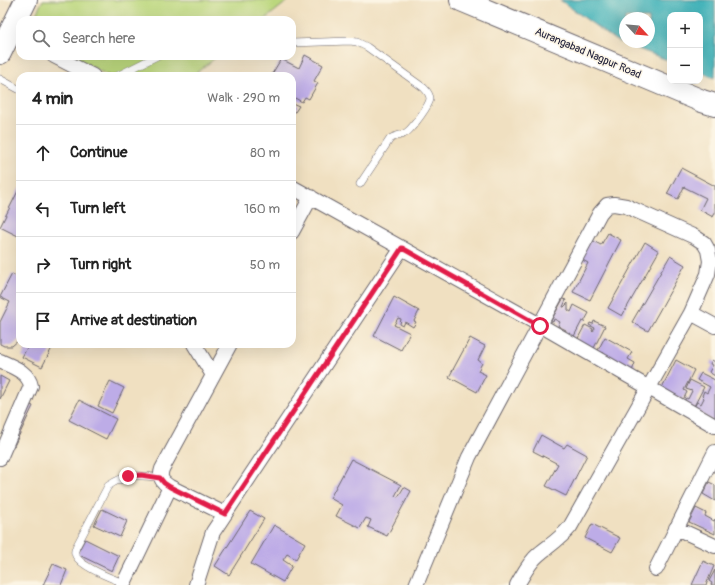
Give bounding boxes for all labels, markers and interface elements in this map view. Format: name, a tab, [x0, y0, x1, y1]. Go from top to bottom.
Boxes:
north arrow	[619, 12, 655, 48]
map controls	[667, 12, 703, 84]
button: +	[667, 12, 703, 48]
search box	[16, 16, 296, 60]
street label: Aurangabad Nagpur Road	[533, 25, 643, 81]
icon: search	[30, 27, 52, 49]
text: Search here	[62, 29, 135, 48]
button: −	[667, 48, 703, 84]
text: 4 min	[32, 88, 73, 109]
text: Walk · 290 m	[207, 90, 280, 106]
icon: ahead	[32, 142, 54, 164]
text: Continue	[70, 143, 128, 162]
text: 80 m	[250, 145, 280, 161]
icon: left	[32, 198, 54, 220]
text: Turn left	[70, 199, 126, 218]
text: 160 m	[244, 201, 280, 217]
icon: right	[32, 254, 54, 276]
text: Turn right	[70, 255, 131, 274]
text: 50 m	[250, 257, 280, 273]
icon: arrive	[32, 310, 54, 332]
text: Arrive at destination	[70, 311, 197, 330]
route start	[531, 317, 549, 335]
route end	[119, 467, 137, 485]

